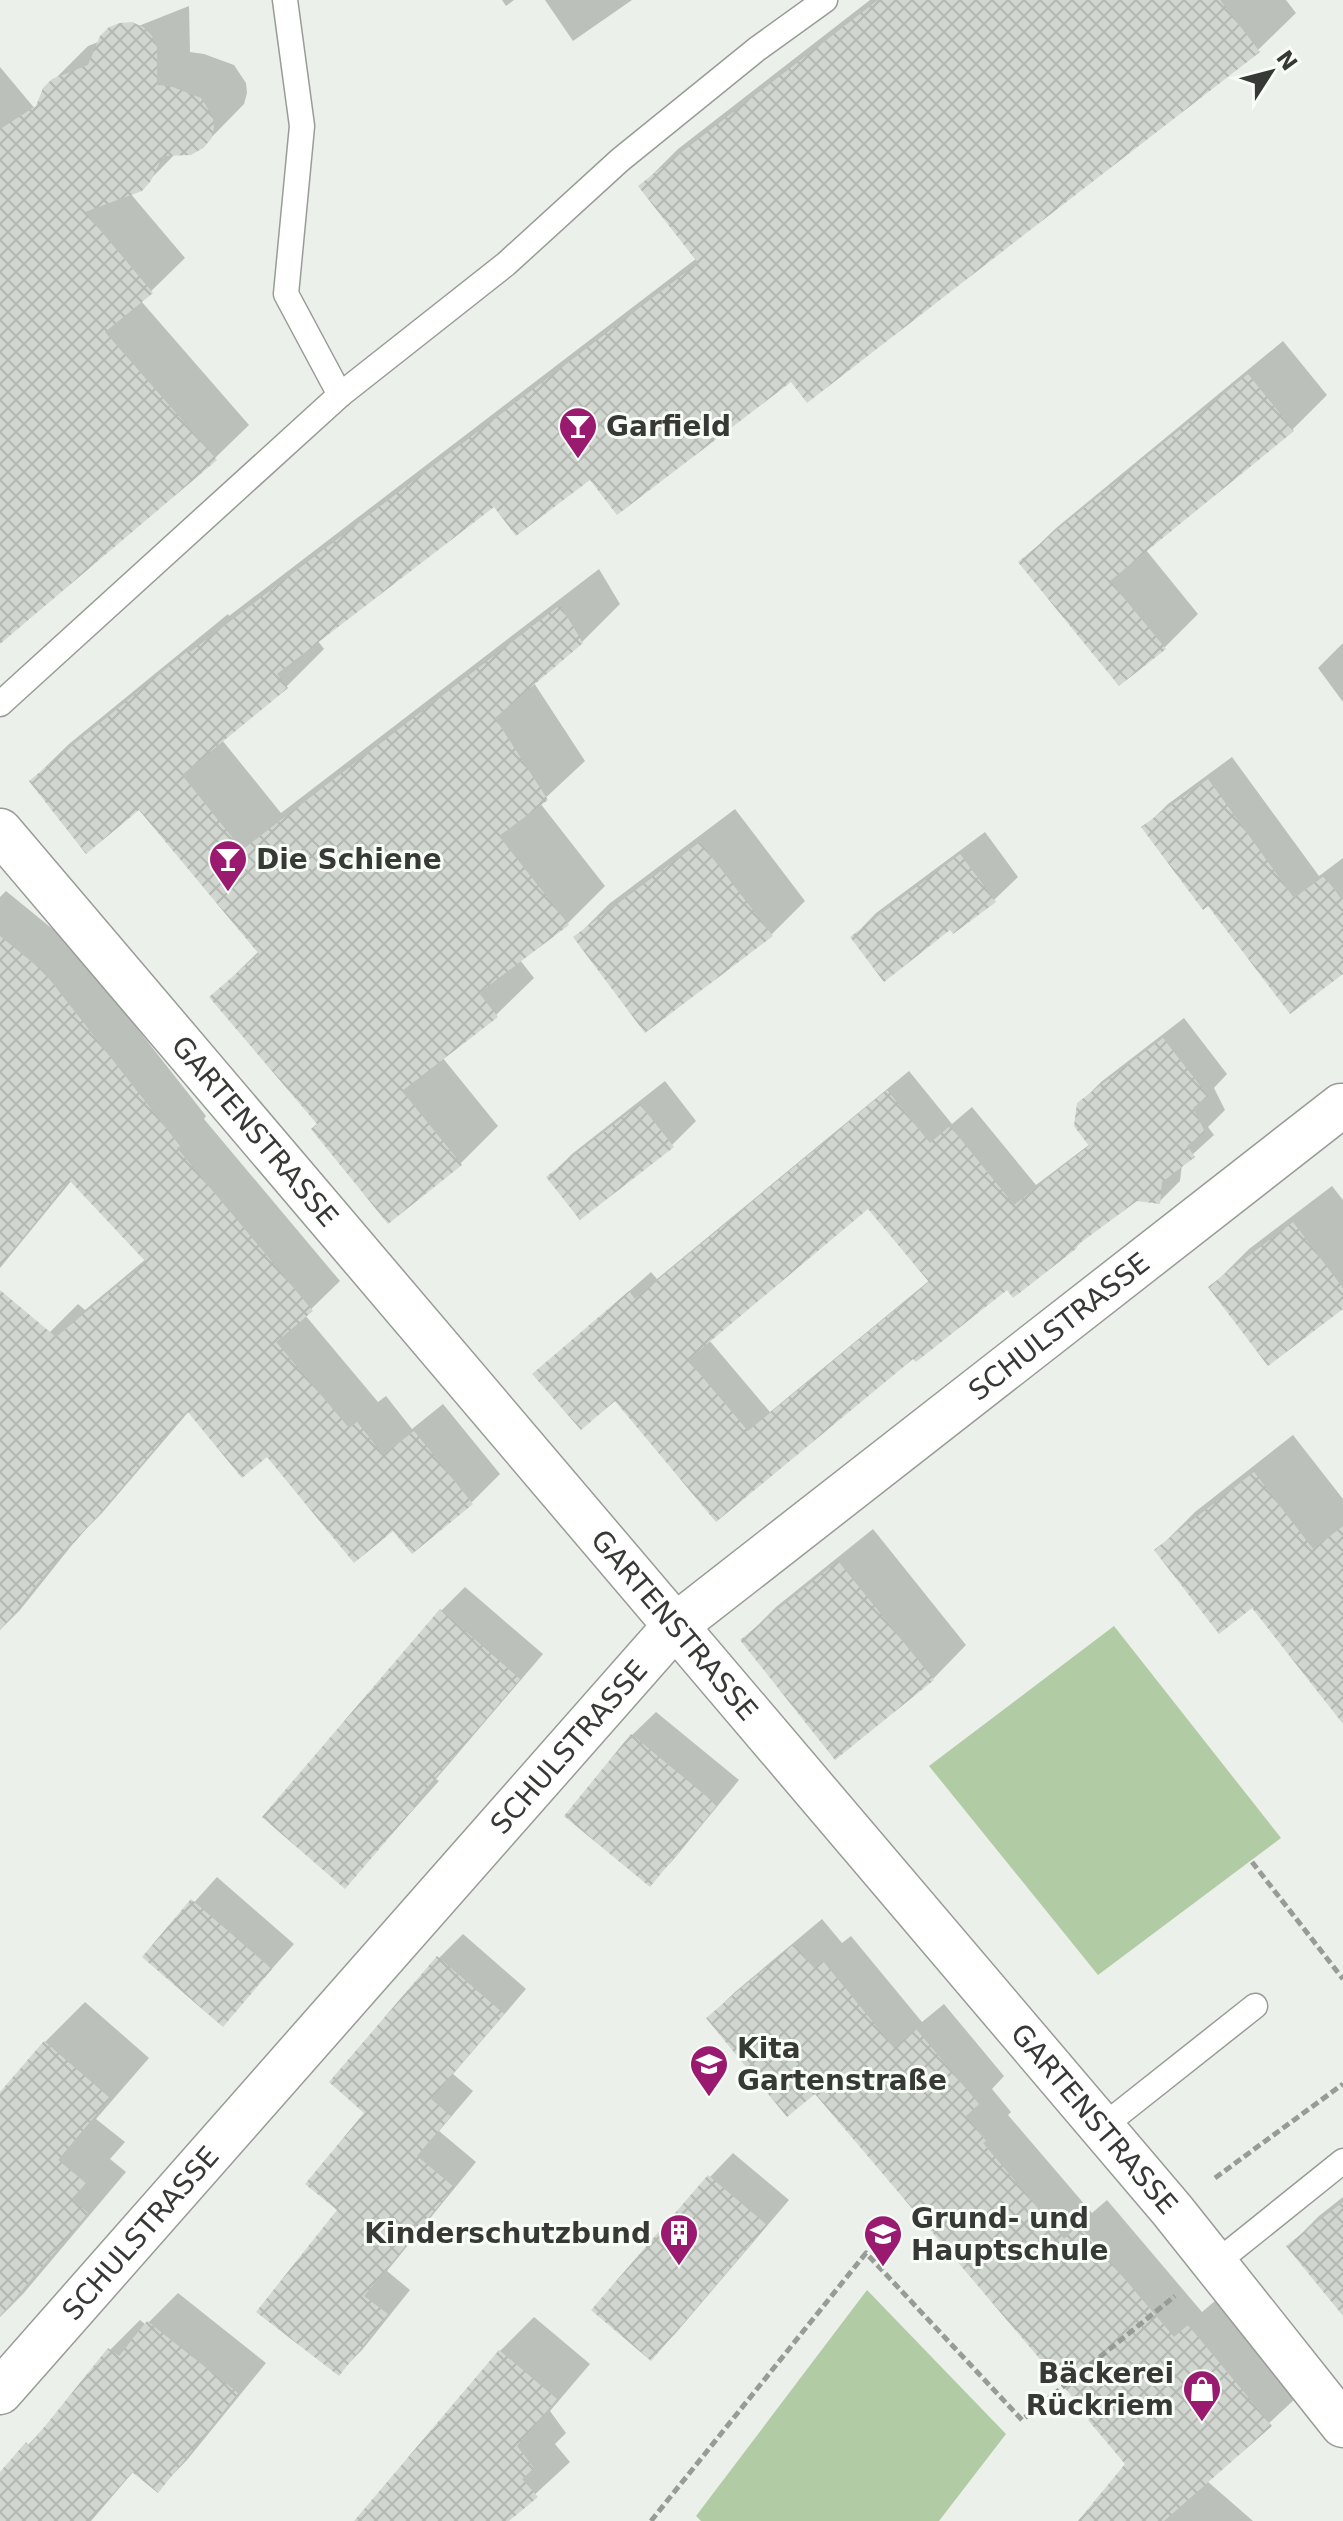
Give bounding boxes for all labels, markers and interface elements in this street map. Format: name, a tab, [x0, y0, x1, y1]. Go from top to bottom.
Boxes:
north arrow	[1231, 32, 1311, 112]
text: N	[1271, 46, 1302, 75]
bar icon: Garfield	[557, 405, 599, 460]
place label: Garfield	[606, 410, 731, 443]
bar icon: Die Schiene	[207, 838, 249, 893]
place label: Die Schiene	[256, 843, 442, 876]
street label: GARTENSTRASSE	[165, 1030, 345, 1234]
street label: SCHULSTRASSE	[962, 1246, 1156, 1407]
street label: GARTENSTRASSE	[584, 1523, 765, 1727]
street label: SCHULSTRASSE	[484, 1654, 654, 1841]
street label: GARTENSTRASSE	[1004, 2017, 1184, 2221]
place label: Kita Gartenstraße	[737, 2032, 947, 2097]
school or university icon: Kita Gartenstraße	[688, 2043, 730, 2098]
street label: SCHULSTRASSE	[55, 2140, 226, 2327]
place label: Grund- und Hauptschule	[911, 2202, 1108, 2267]
building icon: Kinderschutzbund	[658, 2212, 700, 2267]
school or university icon: Grund- und Hauptschule	[862, 2213, 904, 2268]
place label: Kinderschutzbund	[364, 2217, 651, 2250]
place label: Bäckerei Rückriem	[1026, 2357, 1174, 2422]
shop icon: Bäckerei Rückriem	[1181, 2368, 1223, 2423]

